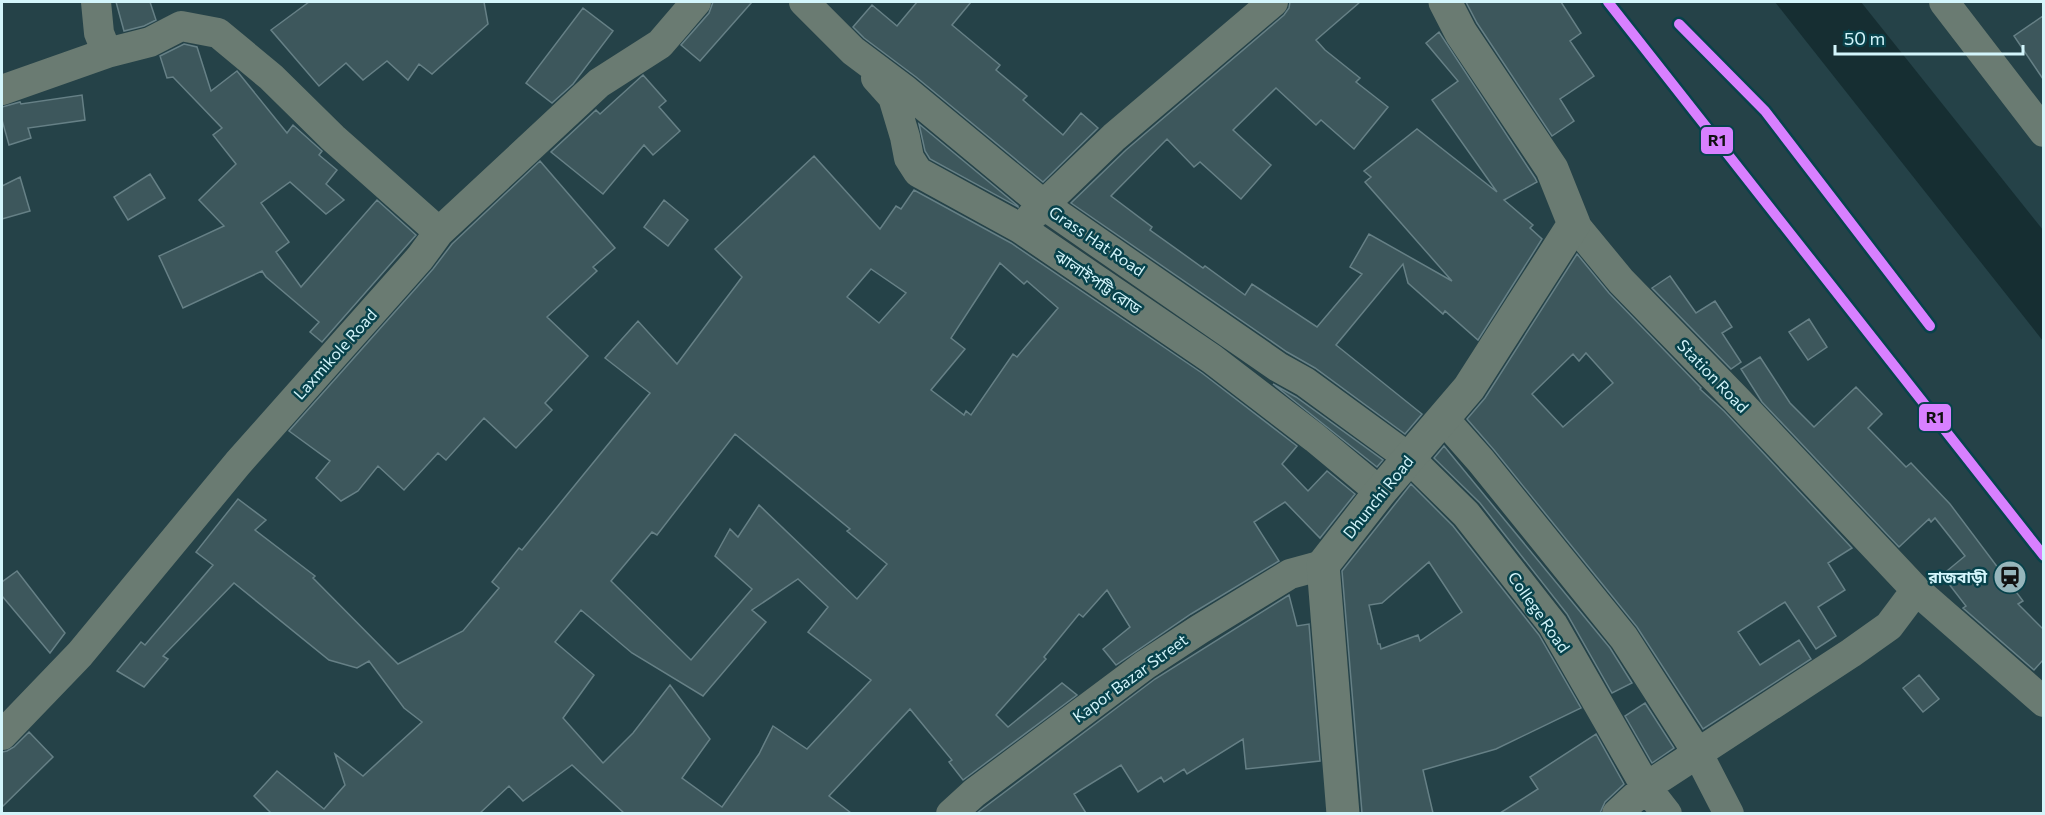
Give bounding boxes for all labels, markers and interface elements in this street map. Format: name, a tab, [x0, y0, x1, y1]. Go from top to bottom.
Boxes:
scale bar	[1835, 18, 2022, 56]
text: 50 m	[1844, 27, 1885, 49]
line badge: R1	[1700, 126, 1734, 155]
text: R1	[1708, 130, 1726, 149]
street label: Grass Hat Road	[1046, 202, 1149, 280]
street label: ঝালাইপট্টি রোড	[1051, 245, 1146, 318]
street label: Laxmikole Road	[289, 305, 380, 403]
street label: Station Road	[1674, 335, 1753, 416]
line badge: R1	[1918, 403, 1952, 432]
text: R1	[1926, 407, 1944, 426]
street label: Dhunchi Road	[1339, 452, 1417, 542]
station icon: রাজবাড়ী	[1992, 559, 2028, 595]
place label: রাজবাড়ী	[1927, 567, 1987, 586]
street label: College Road	[1505, 568, 1574, 656]
street label: Kapor Bazar Street	[1069, 629, 1191, 726]

